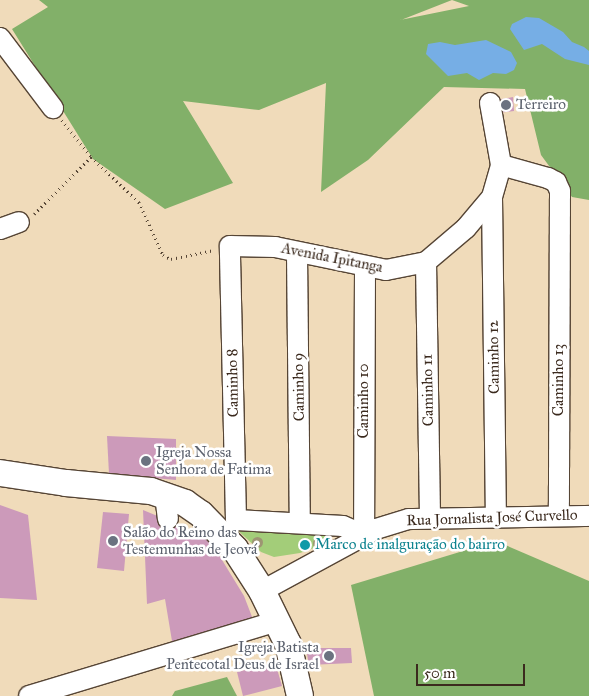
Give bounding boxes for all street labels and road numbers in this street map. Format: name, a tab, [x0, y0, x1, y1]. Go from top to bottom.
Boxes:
street label: Avenida Ipitanga	[280, 239, 384, 277]
street label: Caminho 12	[484, 320, 504, 394]
street label: Caminho 13	[550, 344, 568, 416]
street label: Caminho 8	[223, 349, 243, 417]
street label: Caminho 9	[289, 353, 309, 421]
street label: Caminho 11	[418, 354, 438, 426]
street label: Caminho 10	[355, 363, 373, 439]
street label: Rua Jornalista José Curvello	[406, 506, 578, 530]

